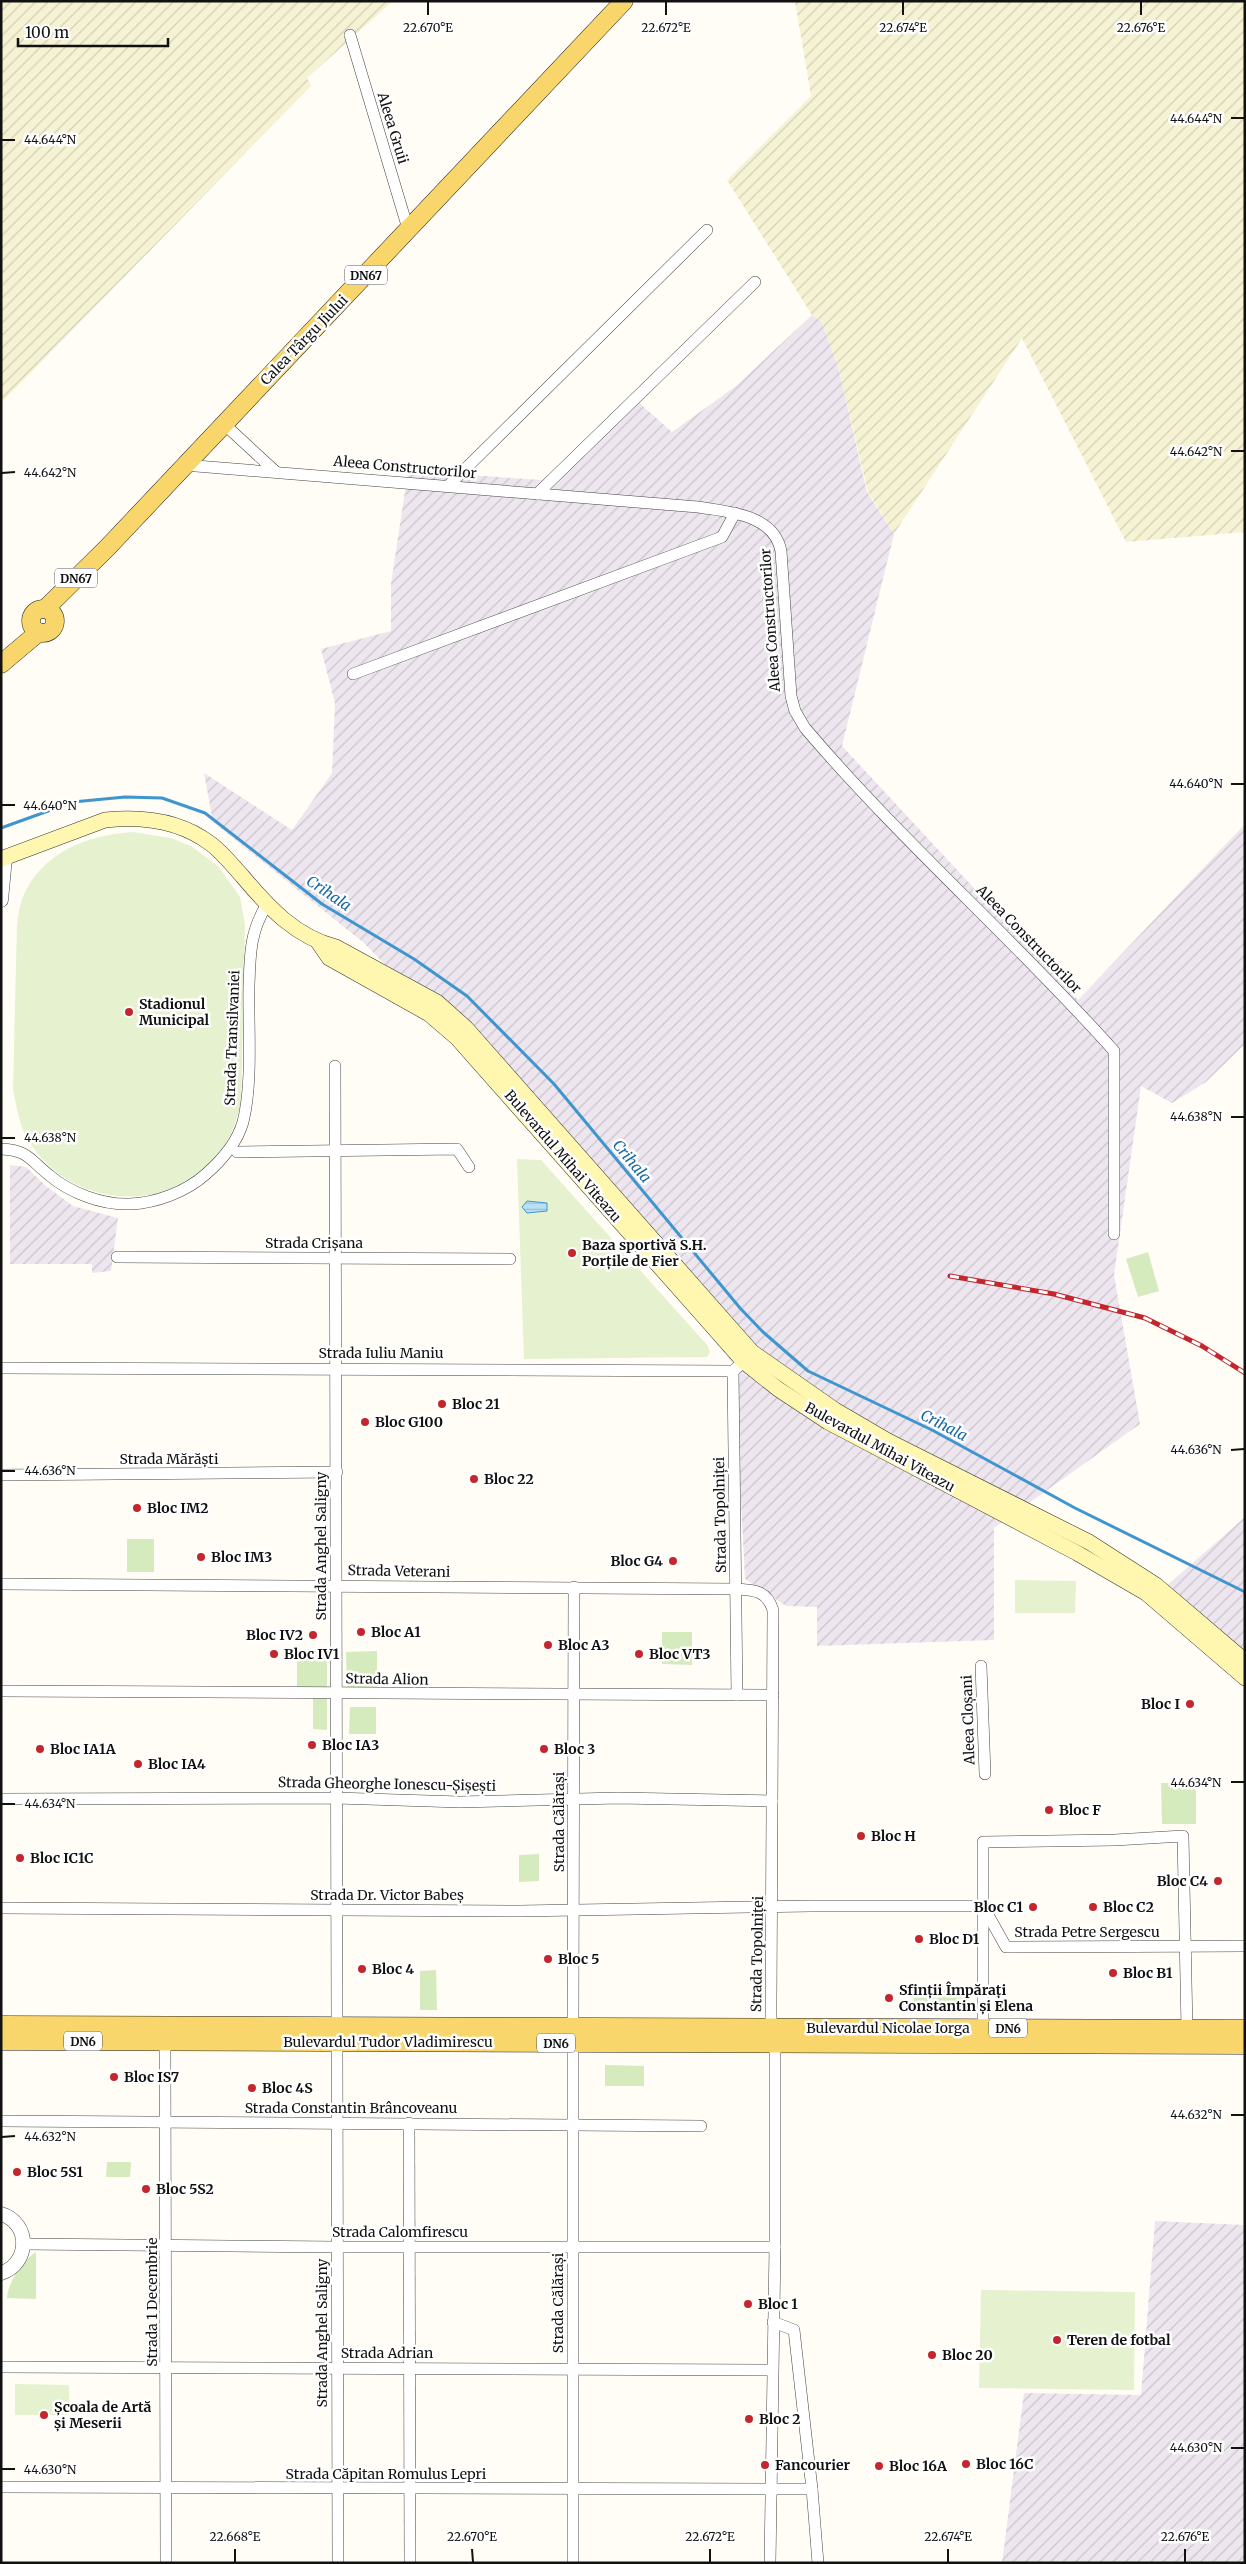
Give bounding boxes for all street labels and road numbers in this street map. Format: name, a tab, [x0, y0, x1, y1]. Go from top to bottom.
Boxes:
street label: Aleea Gruii	[373, 89, 413, 167]
road number: DN67	[345, 266, 387, 284]
street label: Calea Târgu Jiului	[256, 291, 352, 389]
street label: Aleea Constructorilor	[332, 452, 477, 482]
street label: Aleea Constructorilor	[756, 548, 784, 693]
road number: DN67	[55, 568, 97, 588]
street label: Aleea Constructorilor	[972, 880, 1085, 997]
street label: Strada Transilvaniei	[221, 969, 243, 1106]
street label: Bulevardul Mihai Viteazu	[501, 1086, 625, 1226]
street label: Strada Crișana	[265, 1234, 364, 1252]
street label: Strada Iuliu Maniu	[319, 1344, 444, 1362]
street label: Bulevardul Mihai Viteazu	[802, 1398, 958, 1496]
street label: Strada Mărăști	[120, 1450, 219, 1468]
street label: Strada Topolniței	[710, 1456, 730, 1573]
street label: Strada Anghel Saligny	[312, 1471, 330, 1621]
street label: Strada Veterani	[348, 1561, 451, 1581]
street label: Strada Alion	[345, 1669, 429, 1689]
street label: Aleea Cloșani	[957, 1674, 979, 1766]
street label: Strada Călărași	[550, 1771, 568, 1872]
street label: Strada Gheorghe Ionescu-Șișești	[278, 1773, 497, 1795]
street label: Strada Dr. Victor Babeș	[310, 1886, 464, 1904]
street label: Strada Topolniței	[747, 1895, 767, 2012]
street label: Strada Petre Sergescu	[1014, 1923, 1160, 1941]
street label: Bulevardul Nicolae Iorga	[806, 2019, 970, 2037]
road number: DN6	[989, 2019, 1027, 2038]
road number: DN6	[64, 2032, 102, 2050]
street label: Bulevardul Tudor Vladimirescu	[283, 2033, 493, 2051]
road number: DN6	[537, 2034, 575, 2052]
street label: Strada Constantin Brâncoveanu	[245, 2099, 458, 2117]
street label: Strada Calomfirescu	[332, 2223, 468, 2241]
street label: Strada 1 Decembrie	[143, 2237, 161, 2367]
street label: Strada Călărași	[549, 2252, 567, 2353]
street label: Strada Anghel Saligny	[313, 2258, 331, 2408]
street label: Strada Adrian	[341, 2344, 433, 2362]
street label: Strada Căpitan Romulus Lepri	[286, 2465, 487, 2483]

